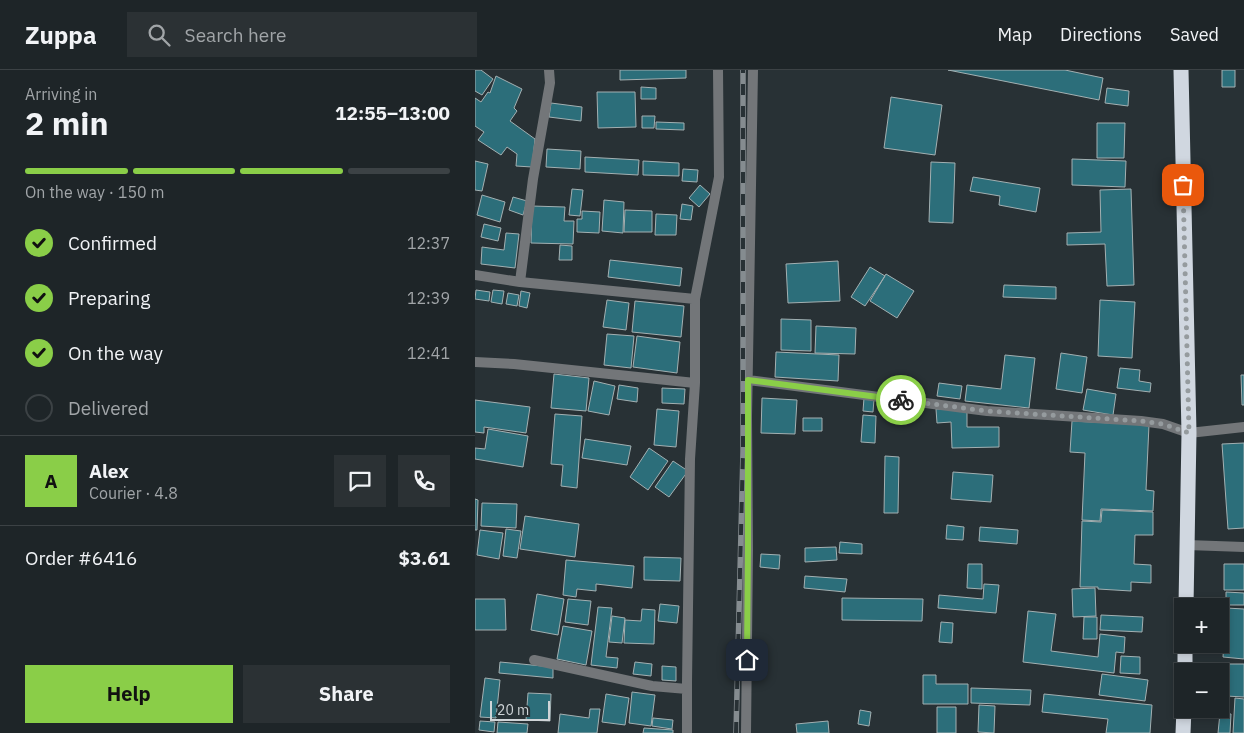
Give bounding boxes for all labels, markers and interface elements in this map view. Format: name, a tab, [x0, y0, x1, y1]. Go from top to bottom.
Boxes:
search box	[127, 12, 477, 57]
text: Zuppa	[25, 19, 97, 51]
icon: search	[145, 21, 173, 49]
text: Search here	[185, 23, 286, 47]
text: Map	[997, 23, 1032, 46]
text: Directions	[1060, 23, 1142, 46]
text: Saved	[1170, 23, 1219, 46]
text: Arriving in	[25, 84, 97, 104]
text: 12:55–13:00	[335, 101, 450, 125]
text: 2 min	[25, 102, 109, 144]
pin	[1162, 164, 1204, 206]
icon: bag	[1169, 171, 1197, 199]
text: On the way · 150 m	[25, 182, 164, 202]
icon: check	[25, 229, 53, 257]
text: Confirmed	[68, 231, 157, 255]
text: 12:37	[407, 233, 450, 253]
icon: check	[25, 284, 53, 312]
text: Preparing	[68, 286, 150, 310]
text: 12:39	[407, 288, 450, 308]
icon: check	[25, 339, 53, 367]
text: On the way	[68, 341, 163, 365]
text: 12:41	[407, 343, 450, 363]
courier	[876, 375, 926, 425]
icon: bike	[887, 386, 915, 414]
text: Delivered	[68, 396, 149, 420]
button: chat	[334, 455, 386, 507]
button: phone	[398, 455, 450, 507]
text: Alex	[89, 459, 129, 483]
text: A	[44, 469, 58, 493]
text: Courier · 4.8	[89, 483, 178, 503]
text: Order #6416	[25, 546, 137, 570]
text: $3.61	[398, 546, 450, 570]
map controls	[1174, 598, 1229, 718]
button: +	[1174, 598, 1229, 653]
pin	[726, 639, 768, 681]
icon: home	[733, 646, 761, 674]
button: −	[1174, 663, 1229, 718]
button: Help	[25, 665, 233, 723]
button: Share	[243, 665, 450, 723]
scale bar	[490, 698, 550, 721]
text: 20 m	[497, 701, 529, 719]

